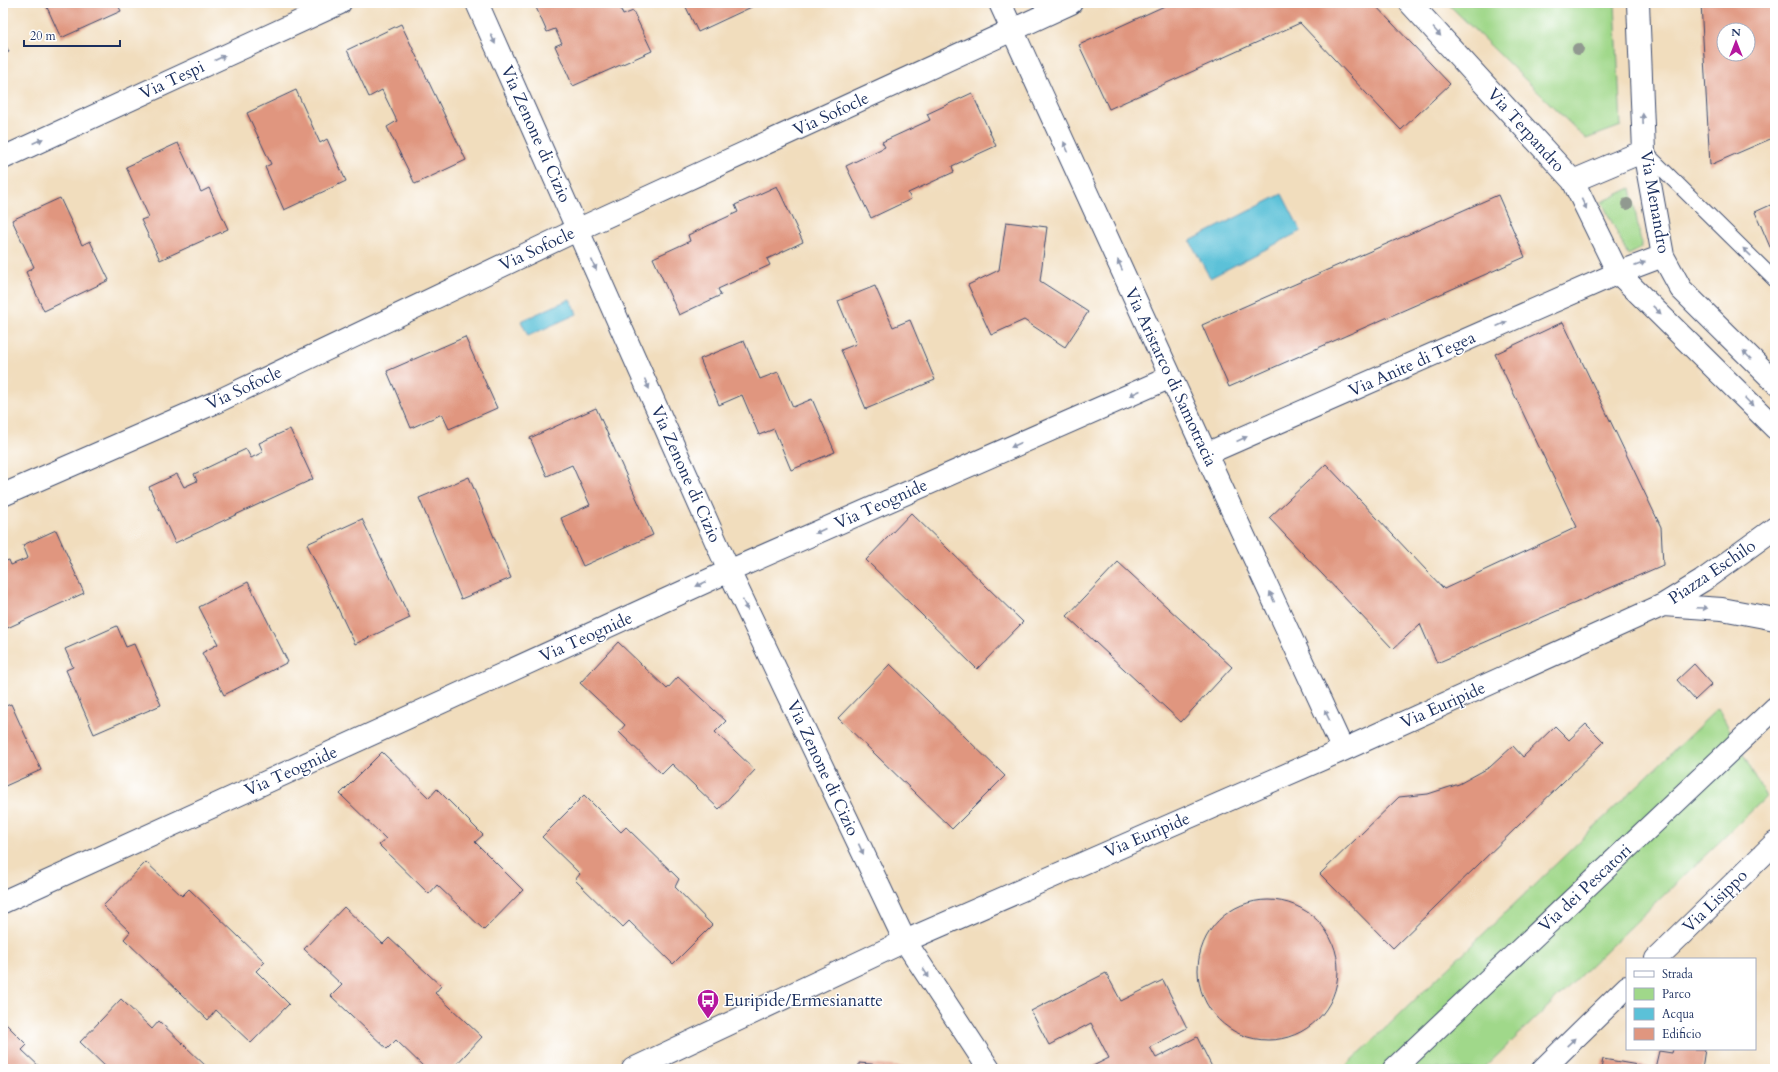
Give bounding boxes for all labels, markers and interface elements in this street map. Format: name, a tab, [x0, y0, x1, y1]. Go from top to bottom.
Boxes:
scale bar	[24, 22, 120, 48]
north arrow	[1716, 22, 1756, 62]
text: N	[1731, 25, 1741, 40]
one-way arrow	[1432, 27, 1441, 37]
text: 20 m	[30, 28, 57, 44]
one-way arrow	[491, 33, 497, 45]
street label: Via Tespi	[136, 55, 208, 105]
one-way arrow	[215, 55, 226, 61]
street label: Via Zenone di Cizio	[495, 62, 577, 206]
street label: Via Terpandro	[1482, 83, 1570, 177]
street label: Via Sofocle	[789, 86, 873, 142]
one-way arrow	[1639, 113, 1646, 125]
one-way arrow	[33, 138, 44, 144]
one-way arrow	[1063, 141, 1069, 153]
street label: Via Menandro	[1635, 149, 1675, 255]
one-way arrow	[1581, 199, 1588, 210]
street label: Via Sofocle	[495, 221, 579, 277]
one-way arrow	[1742, 247, 1752, 257]
one-way arrow	[591, 260, 597, 271]
one-way arrow	[1117, 260, 1123, 271]
one-way arrow	[1635, 261, 1647, 267]
street label: Via Aristarco di Samotracia	[1119, 284, 1223, 471]
one-way arrow	[1652, 305, 1662, 315]
one-way arrow	[1496, 321, 1507, 327]
street label: Via Anite di Tegea	[1345, 325, 1480, 402]
one-way arrow	[1742, 350, 1752, 360]
street label: Via Sofocle	[202, 360, 286, 416]
one-way arrow	[644, 378, 650, 390]
one-way arrow	[1130, 390, 1141, 396]
one-way arrow	[1744, 397, 1754, 407]
street label: Via Zenone di Cizio	[645, 402, 727, 546]
one-way arrow	[1236, 436, 1247, 442]
one-way arrow	[1011, 442, 1022, 448]
street label: Via Teognide	[831, 473, 931, 535]
one-way arrow	[815, 528, 826, 534]
street label: Piazza Eschilo	[1664, 534, 1760, 610]
one-way arrow	[696, 581, 707, 587]
one-way arrow	[1269, 591, 1275, 602]
one-way arrow	[742, 599, 748, 611]
one-way arrow	[1696, 604, 1708, 611]
street label: Via Teognide	[536, 606, 636, 668]
street label: Via Euripide	[1397, 676, 1489, 734]
street label: Via Zenone di Cizio	[781, 696, 865, 840]
one-way arrow	[1324, 709, 1330, 720]
street label: Via Teognide	[241, 740, 341, 802]
street label: Via Euripide	[1101, 807, 1193, 863]
street label: Via dei Pescatori	[1533, 839, 1637, 937]
one-way arrow	[858, 843, 864, 855]
street label: Via Lisippo	[1678, 864, 1752, 938]
legend	[1626, 958, 1756, 1050]
text: Strada	[1662, 966, 1694, 982]
one-way arrow	[922, 968, 930, 979]
text: Parco	[1662, 986, 1691, 1002]
bus stop icon: Euripide/Ermesianatte	[695, 987, 721, 1020]
place label: Euripide/Ermesianatte	[724, 989, 883, 1012]
text: Acqua	[1662, 1006, 1695, 1022]
text: Edificio	[1662, 1026, 1702, 1042]
one-way arrow	[1566, 1037, 1576, 1047]

